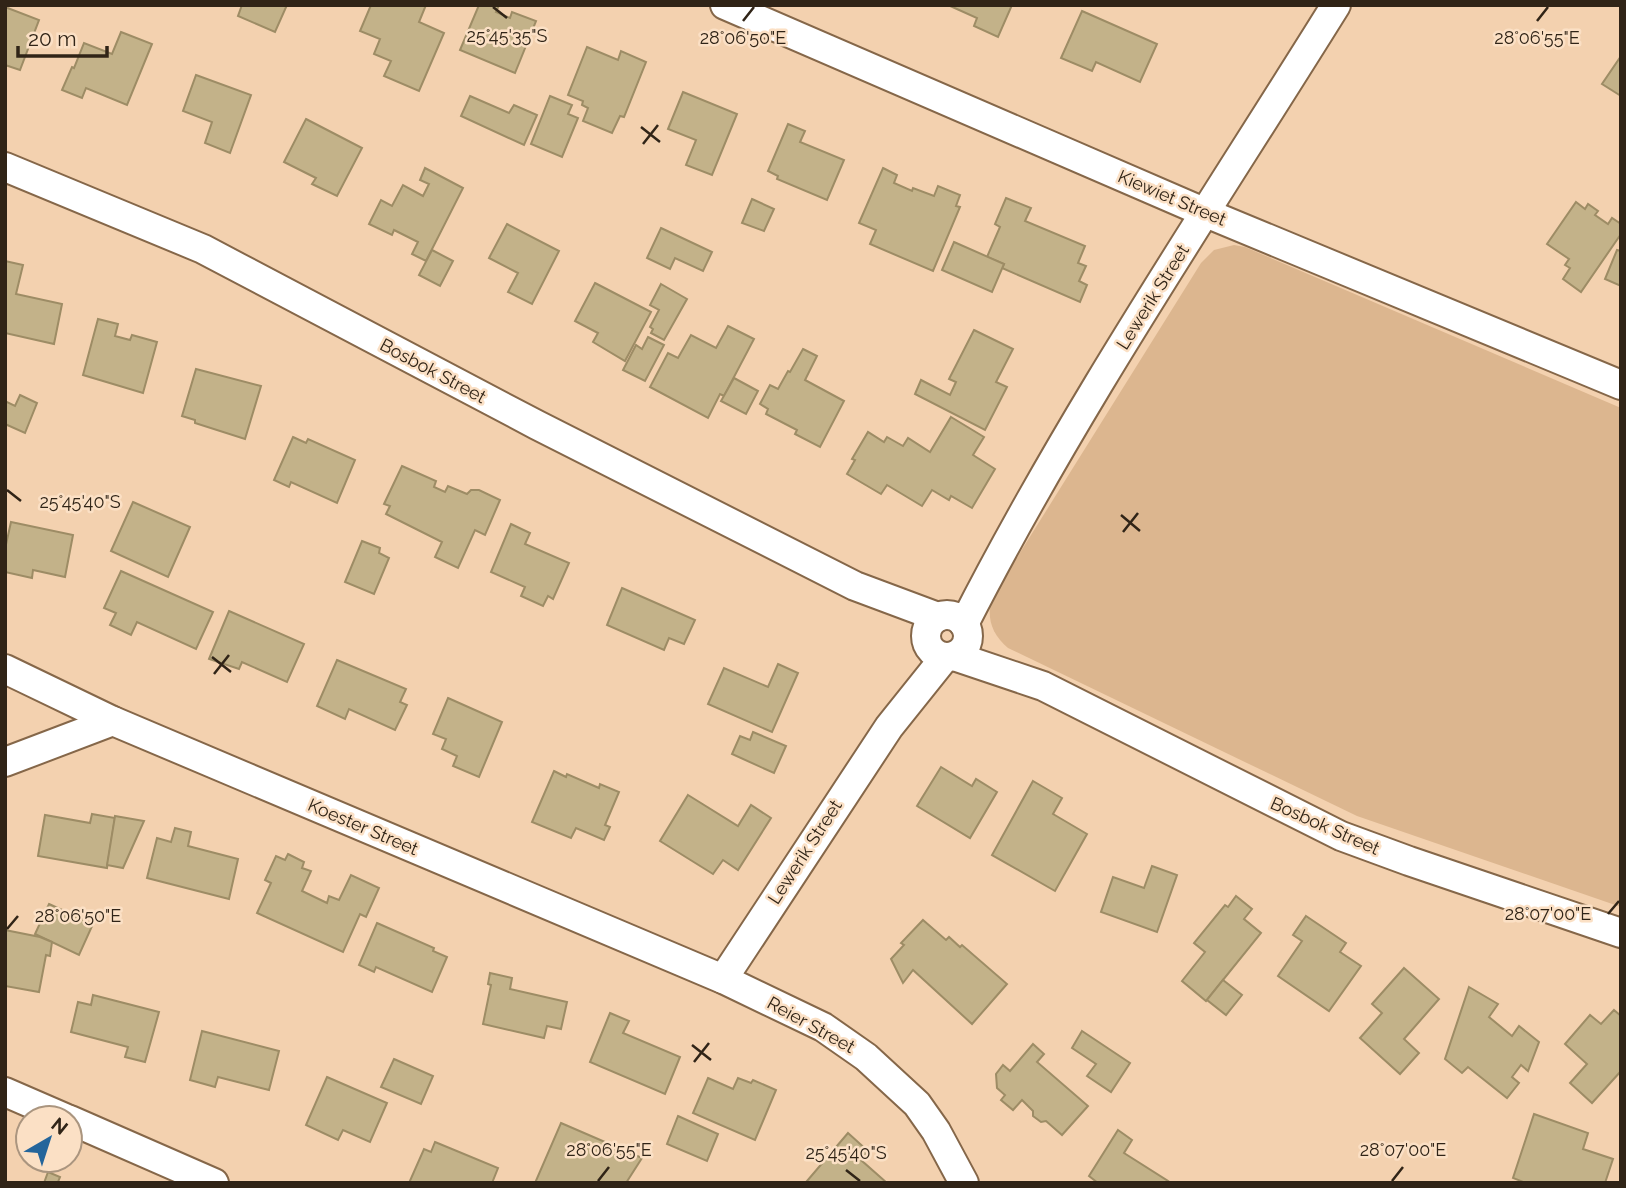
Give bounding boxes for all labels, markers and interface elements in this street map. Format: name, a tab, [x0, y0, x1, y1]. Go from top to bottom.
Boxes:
scale bar	[18, 14, 107, 58]
text: 25°45'35"S	[466, 25, 548, 46]
text: 20 m	[28, 26, 76, 51]
text: 28°06'50"E	[700, 27, 786, 48]
text: 28°06'55"E	[1494, 27, 1580, 48]
street label: Kiewiet Street	[1115, 165, 1229, 230]
street label: Lewerik Street	[1112, 240, 1193, 353]
street label: Bosbok Street	[377, 334, 490, 407]
text: 25°45'40"S	[39, 491, 121, 512]
street label: Bosbok Street	[1267, 792, 1383, 859]
street label: Koester Street	[305, 794, 422, 859]
street label: Lewerik Street	[763, 796, 846, 908]
text: 28°07'00"E	[1505, 903, 1591, 924]
text: 28°06'50"E	[35, 905, 121, 926]
street label: Reier Street	[764, 992, 859, 1057]
north arrow	[14, 1104, 84, 1174]
text: N	[47, 1113, 72, 1139]
text: 28°06'55"E	[566, 1139, 652, 1160]
text: 28°07'00"E	[1360, 1139, 1446, 1160]
text: 25°45'40"S	[805, 1142, 887, 1163]

